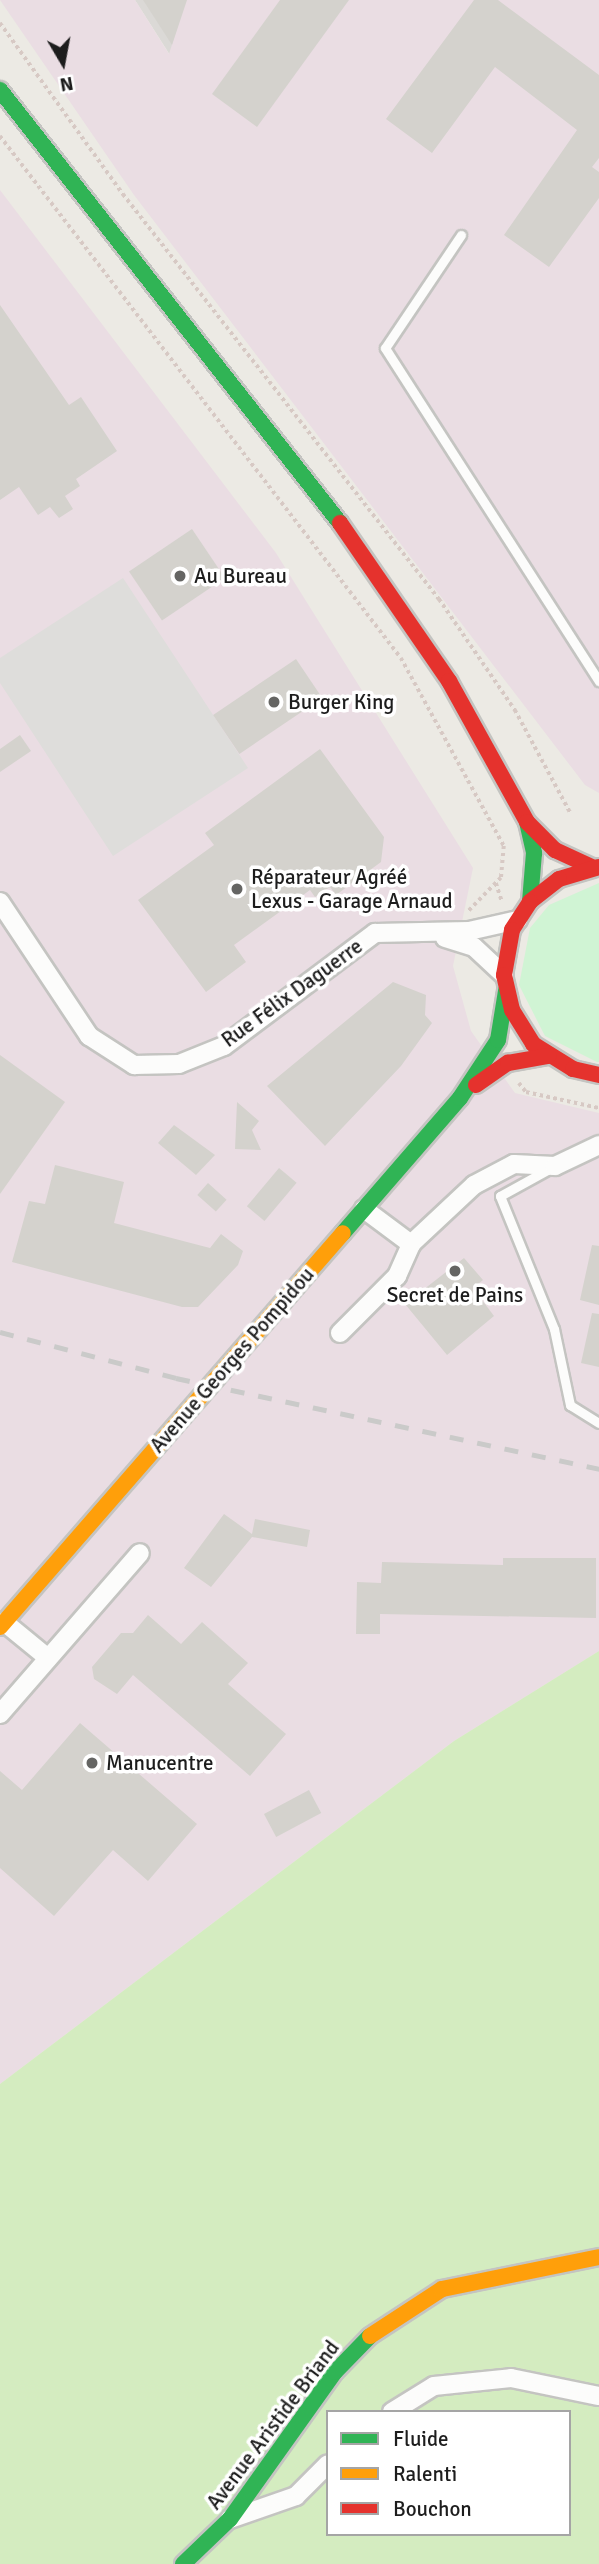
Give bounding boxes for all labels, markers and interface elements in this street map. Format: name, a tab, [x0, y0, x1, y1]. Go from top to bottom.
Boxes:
north arrow	[28, 28, 98, 98]
text: N	[58, 71, 75, 97]
place label: Au Bureau	[194, 563, 287, 589]
marker: Au Bureau	[172, 568, 188, 584]
place label: Burger King	[288, 689, 394, 715]
marker: Burger King	[266, 694, 282, 710]
place label: Réparateur Agréé Lexus - Garage Arnaud	[251, 864, 453, 914]
marker: Réparateur Agréé Lexus - Garage Arnaud	[229, 881, 245, 897]
street label: Rue Félix Daguerre	[217, 933, 367, 1053]
street label: Avenue Georges Pompidou	[145, 1262, 319, 1458]
marker: Secret de Pains	[447, 1263, 463, 1279]
place label: Secret de Pains	[387, 1282, 523, 1308]
place label: Manucentre	[106, 1750, 213, 1776]
marker: Manucentre	[84, 1755, 100, 1771]
street label: Avenue Aristide Briand	[201, 2336, 345, 2514]
legend	[326, 2410, 571, 2536]
text: Fluide	[393, 2426, 449, 2452]
text: Ralenti	[393, 2461, 457, 2487]
text: Bouchon	[393, 2496, 472, 2522]

